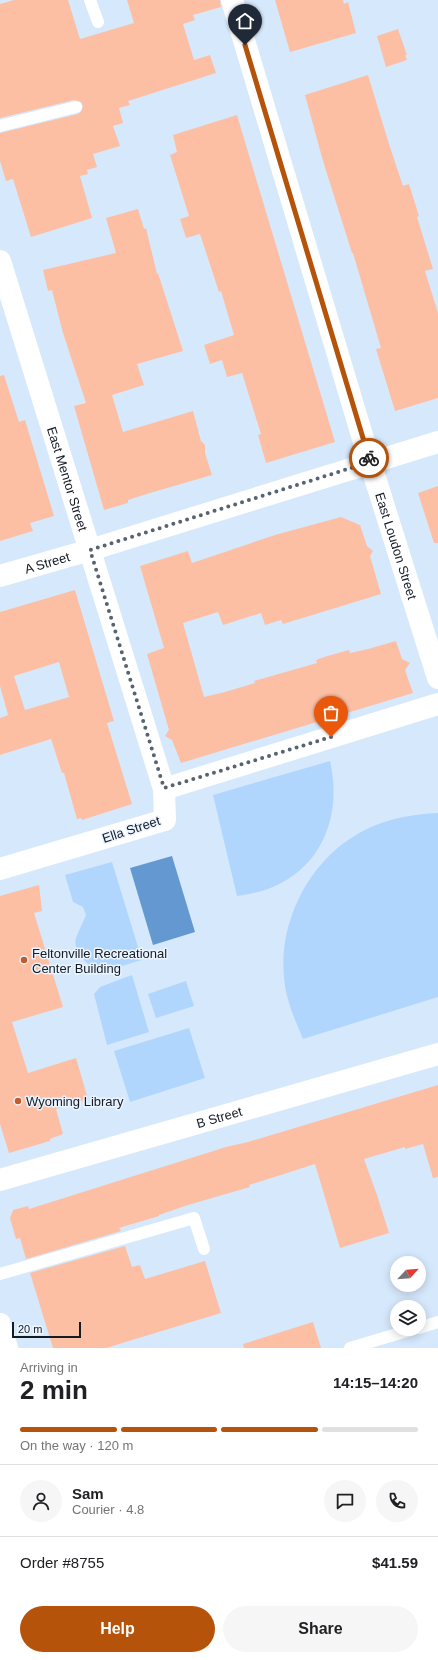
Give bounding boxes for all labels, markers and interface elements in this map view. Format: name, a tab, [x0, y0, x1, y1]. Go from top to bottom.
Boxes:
pin	[228, 4, 262, 45]
icon: home	[234, 10, 256, 32]
street label: East Mentor Street	[44, 425, 91, 533]
courier	[349, 438, 389, 478]
icon: bike	[358, 447, 380, 469]
street label: East Loudon Street	[372, 491, 420, 602]
street label: A Street	[23, 549, 72, 577]
pin	[314, 696, 348, 737]
icon: bag	[320, 702, 342, 724]
street label: Ella Street	[100, 813, 162, 846]
place label: Feltonville Recreational Center Building	[32, 946, 167, 976]
marker: Feltonville Recreational Center Building	[19, 955, 29, 965]
place label: Wyoming Library	[26, 1094, 124, 1109]
marker: Wyoming Library	[13, 1096, 23, 1106]
street label: B Street	[195, 1104, 244, 1131]
north arrow	[390, 1256, 426, 1292]
map controls	[390, 1256, 426, 1336]
button: layers	[390, 1300, 426, 1336]
scale bar	[12, 1320, 81, 1339]
text: 20 m	[18, 1323, 42, 1335]
text: Arriving in	[20, 1360, 78, 1375]
text: 14:15–14:20	[333, 1374, 418, 1391]
text: 2 min	[20, 1375, 88, 1405]
text: On the way · 120 m	[20, 1438, 133, 1453]
button: person	[20, 1480, 62, 1522]
button: chat	[324, 1480, 366, 1522]
button: phone	[376, 1480, 418, 1522]
text: Sam	[72, 1485, 104, 1502]
text: Courier · 4.8	[72, 1502, 144, 1517]
text: Order #8755	[20, 1554, 104, 1571]
text: $41.59	[372, 1554, 418, 1571]
button: Help	[20, 1606, 215, 1652]
button: Share	[223, 1606, 418, 1652]

